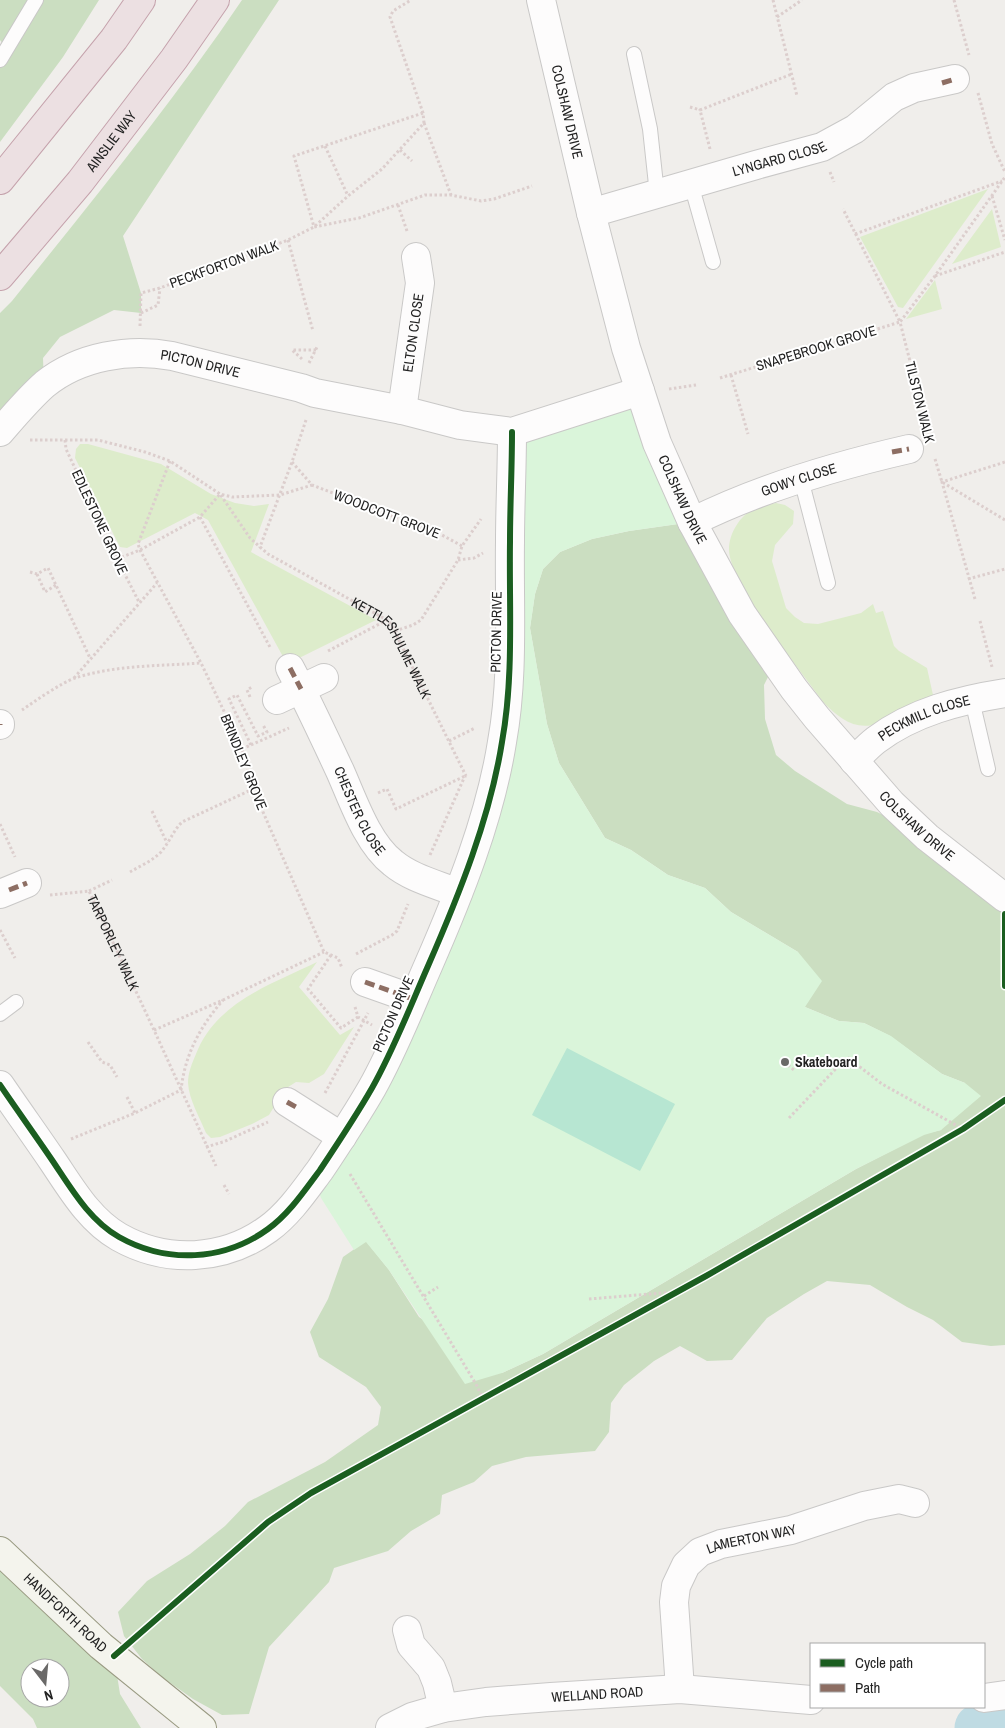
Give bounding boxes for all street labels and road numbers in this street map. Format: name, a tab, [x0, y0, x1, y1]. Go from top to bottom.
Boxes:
street label: COLSHAW DRIVE	[548, 63, 587, 161]
street label: AINSLIE WAY	[82, 107, 141, 176]
street label: LYNGARD CLOSE	[730, 137, 830, 180]
street label: PECKFORTON WALK	[167, 236, 281, 292]
street label: ELTON CLOSE	[398, 292, 427, 373]
street label: SNAPEBROOK GROVE	[754, 321, 878, 375]
street label: PICTON DRIVE	[159, 345, 242, 382]
street label: TILSTON WALK	[901, 359, 939, 445]
street label: COLSHAW DRIVE	[654, 452, 711, 547]
street label: GOWY CLOSE	[758, 459, 839, 500]
street label: EDLESTONE GROVE	[68, 467, 132, 577]
street label: WOODCOTT GROVE	[331, 485, 443, 543]
street label: PICTON DRIVE	[486, 591, 506, 673]
street label: KETTLESHULME WALK	[348, 593, 435, 702]
street label: PECKMILL CLOSE	[874, 691, 972, 745]
street label: BRINDLEY GROVE	[217, 711, 271, 813]
street label: CHESTER CLOSE	[330, 764, 390, 859]
street label: COLSHAW DRIVE	[876, 787, 959, 865]
street label: TARPORLEY WALK	[83, 892, 143, 994]
street label: PICTON DRIVE	[368, 973, 418, 1055]
street label: LAMERTON WAY	[704, 1520, 799, 1558]
street label: HANDFORTH ROAD	[20, 1569, 111, 1656]
street label: WELLAND ROAD	[551, 1682, 644, 1706]

